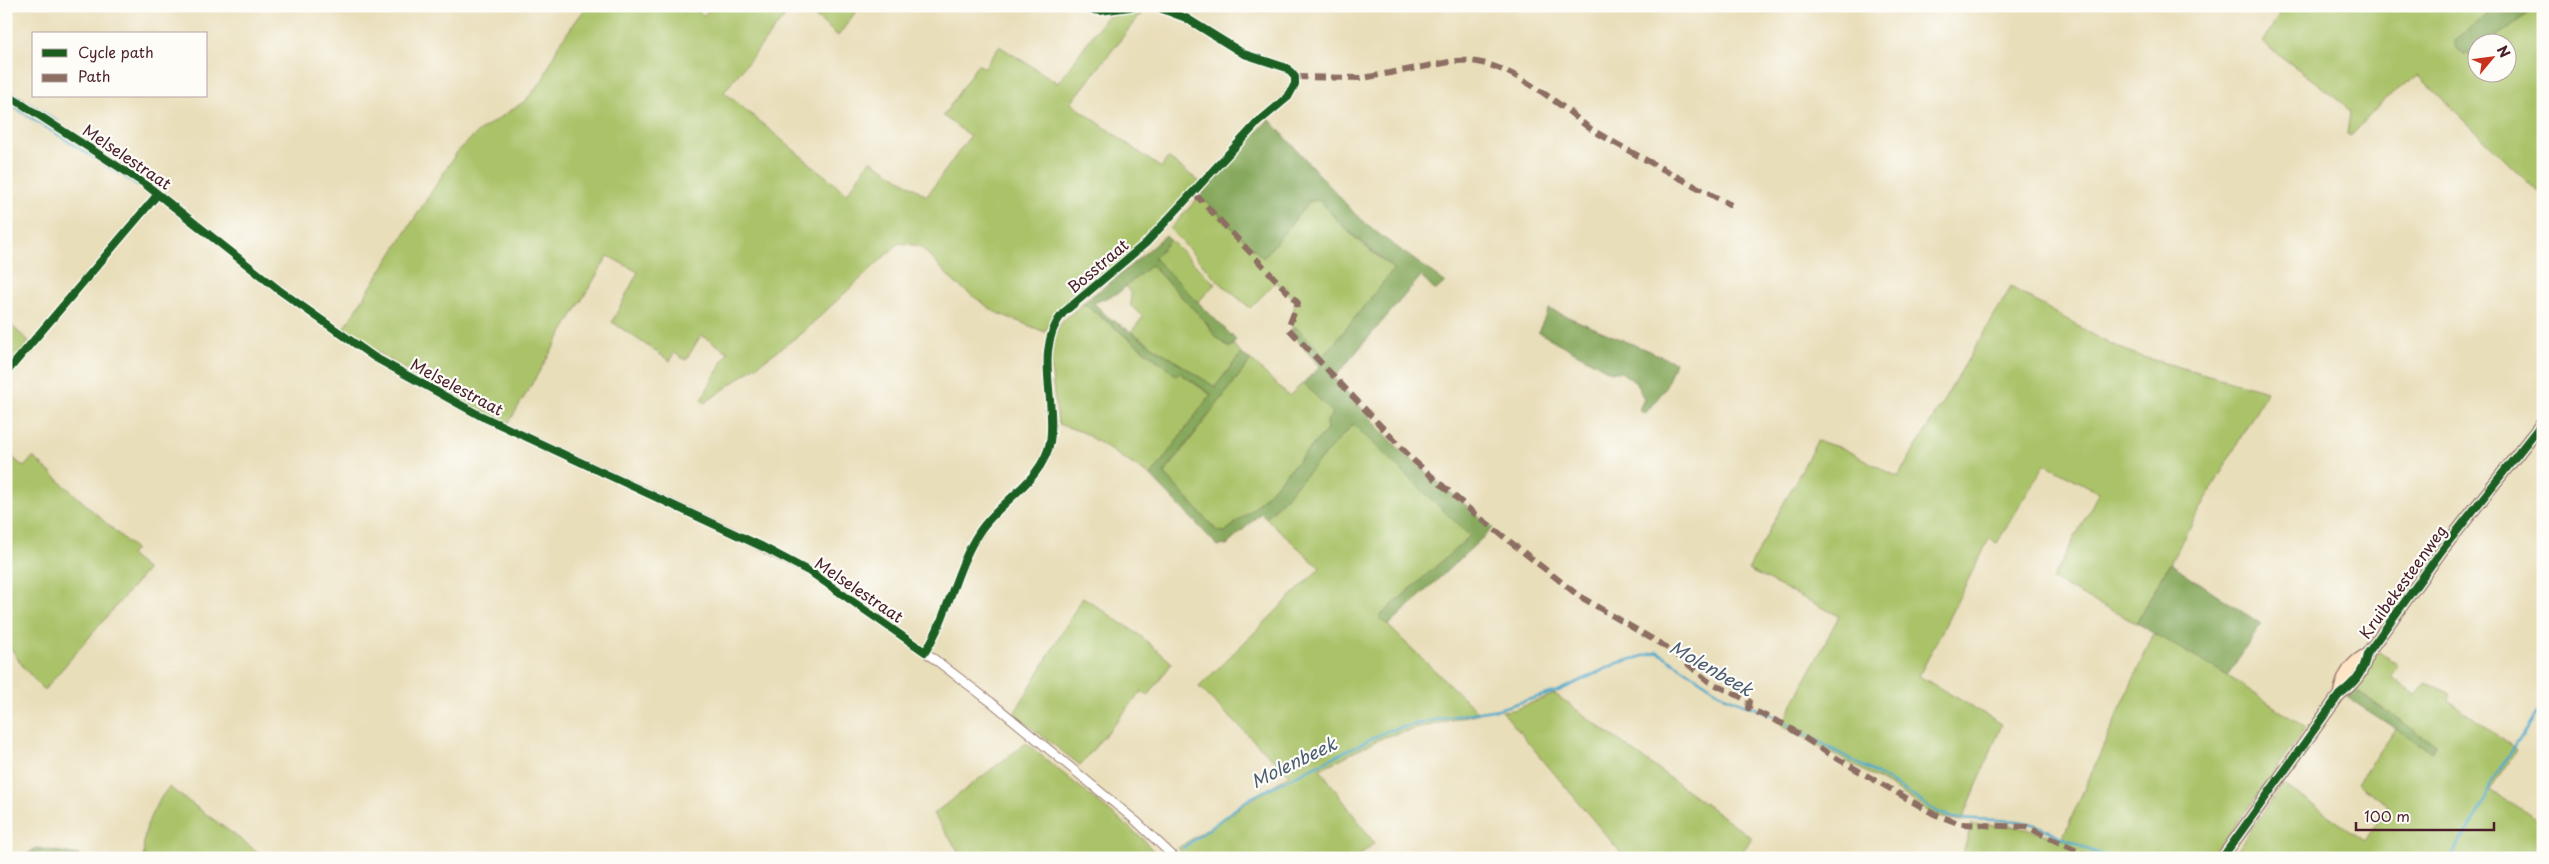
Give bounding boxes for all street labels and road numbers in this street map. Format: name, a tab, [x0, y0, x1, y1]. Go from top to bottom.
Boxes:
street label: Melselestraat	[78, 118, 177, 195]
street label: Bosstraat	[1061, 232, 1134, 298]
street label: Melselestraat	[407, 351, 509, 421]
street label: Kruibekesteenweg	[2353, 519, 2452, 643]
street label: Melselestraat	[810, 551, 909, 628]

